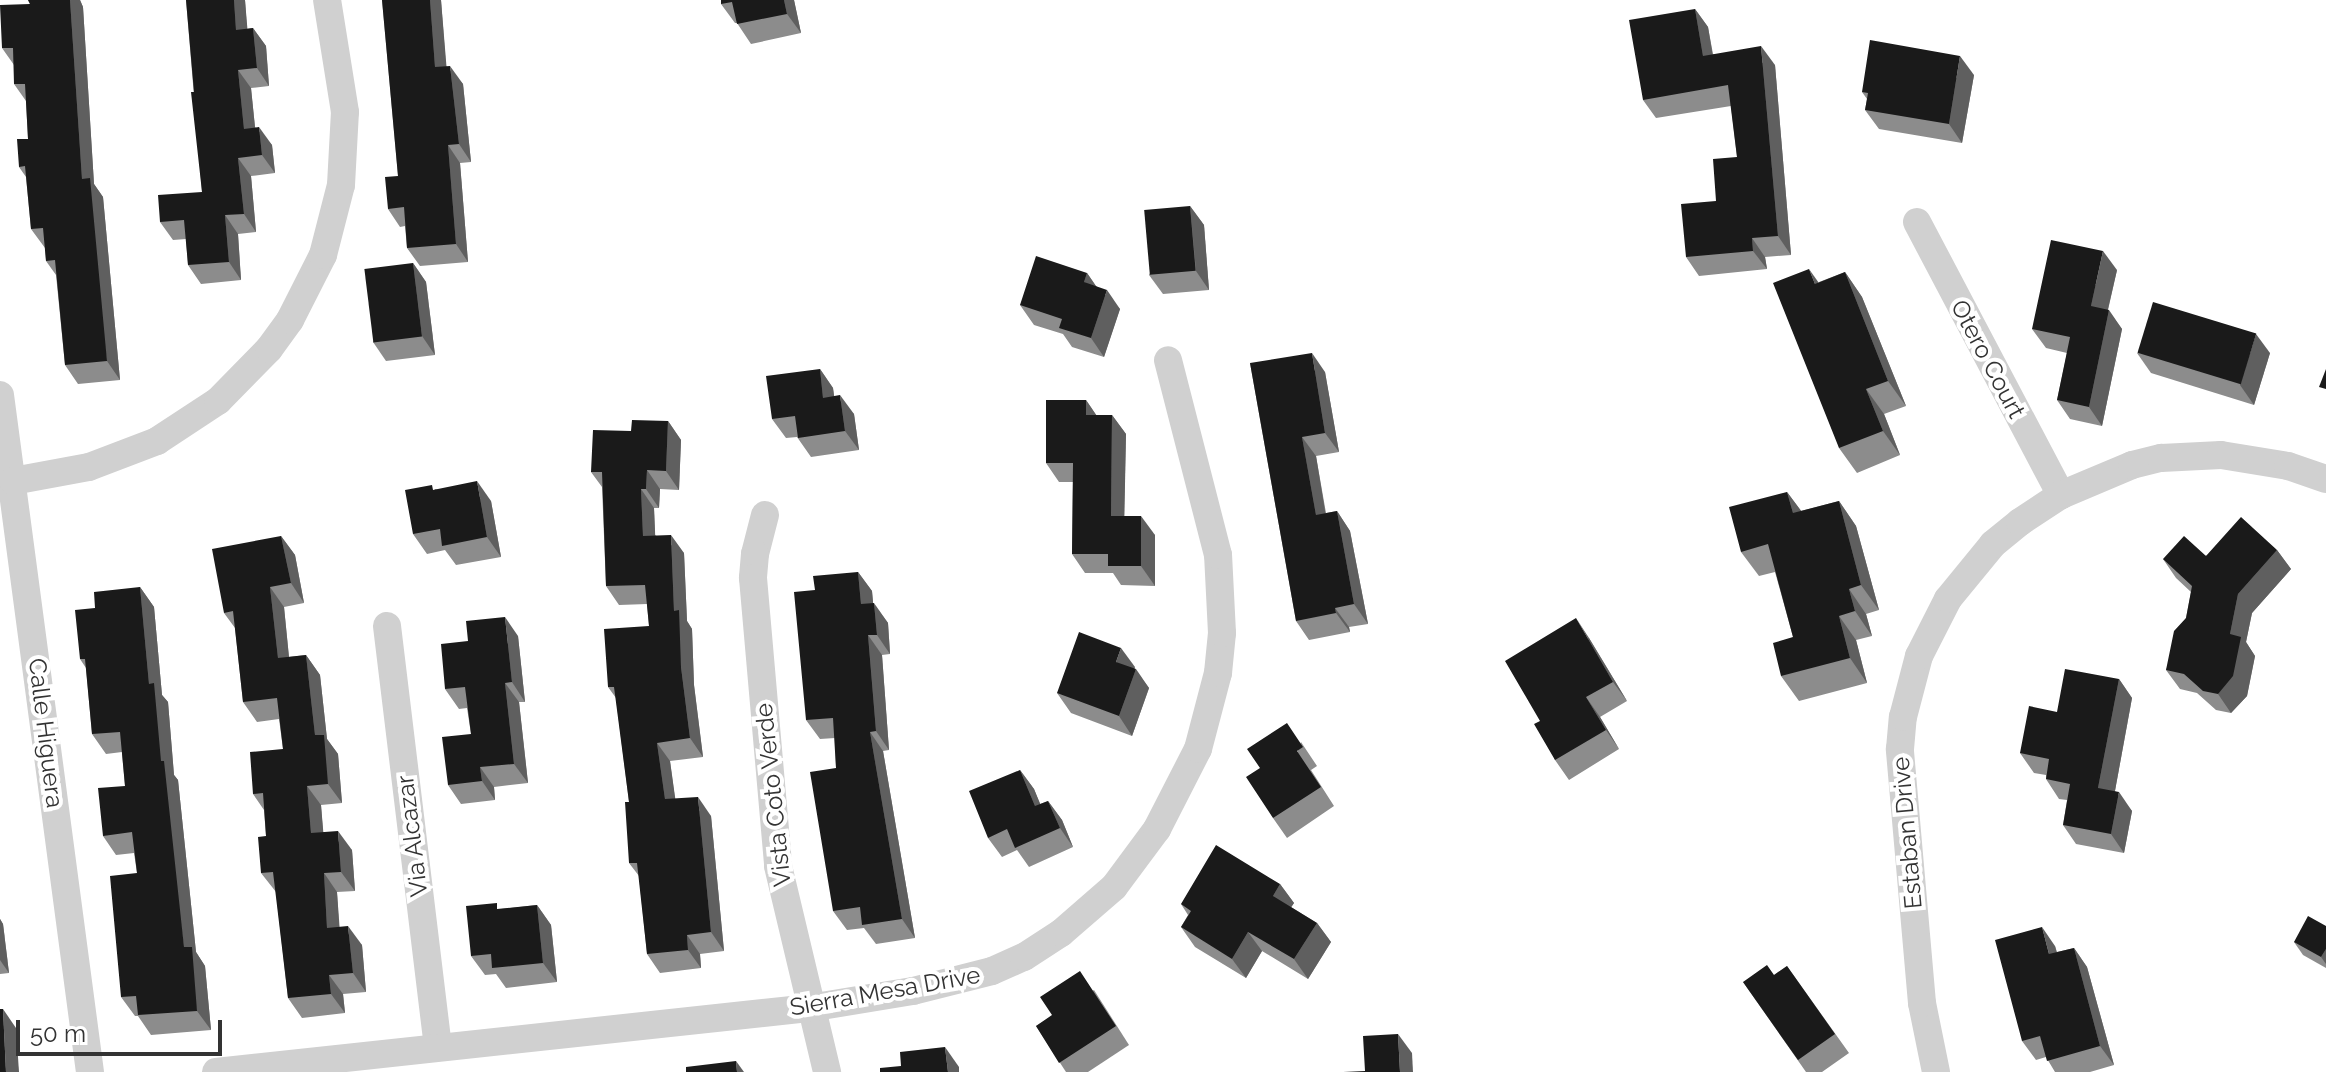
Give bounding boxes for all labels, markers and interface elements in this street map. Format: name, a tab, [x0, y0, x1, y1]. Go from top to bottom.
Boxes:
street label: Otero Court	[1945, 295, 2031, 423]
street label: Calle Higuera	[23, 657, 69, 809]
street label: Vista Coto Verde	[749, 701, 797, 889]
street label: Estaban Drive	[1886, 756, 1928, 910]
street label: Via Alcazar	[390, 773, 434, 899]
street label: Sierra Mesa Drive	[788, 960, 982, 1022]
scale bar	[20, 1004, 226, 1054]
text: 50 m	[30, 1019, 86, 1048]

